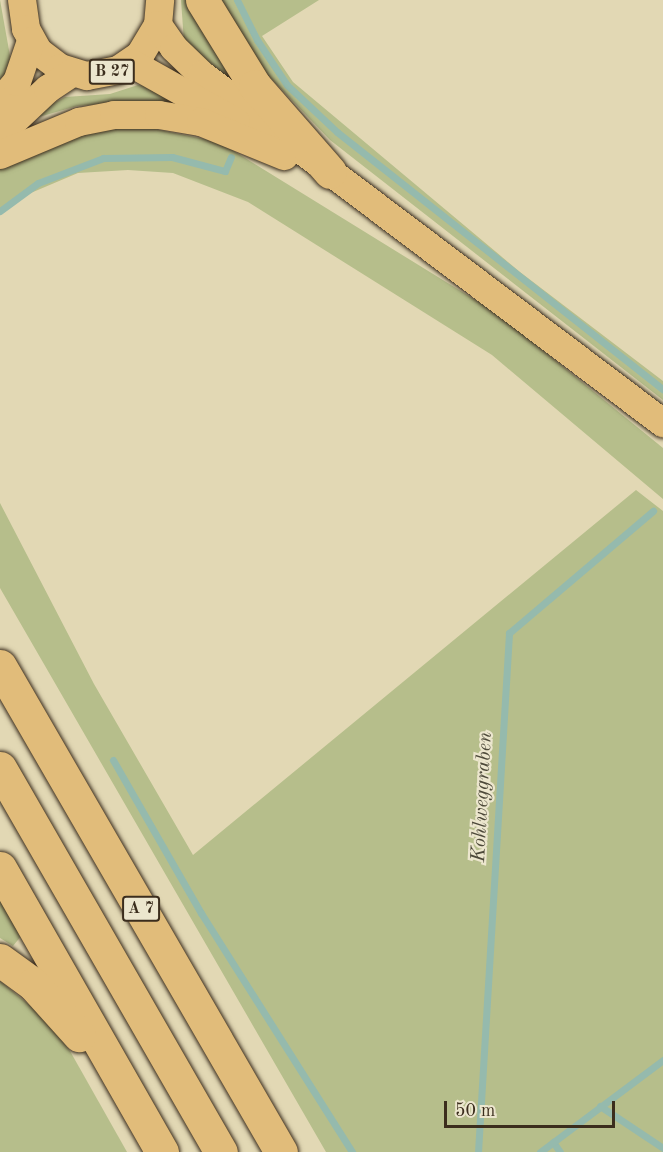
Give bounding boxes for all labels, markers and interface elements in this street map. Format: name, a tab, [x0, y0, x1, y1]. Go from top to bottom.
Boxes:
road number: B 27	[88, 59, 136, 85]
water label: Kohlweggraben	[468, 731, 498, 863]
road number: A 7	[122, 896, 160, 922]
scale bar	[447, 1089, 618, 1127]
text: 50 m	[455, 1102, 495, 1120]

